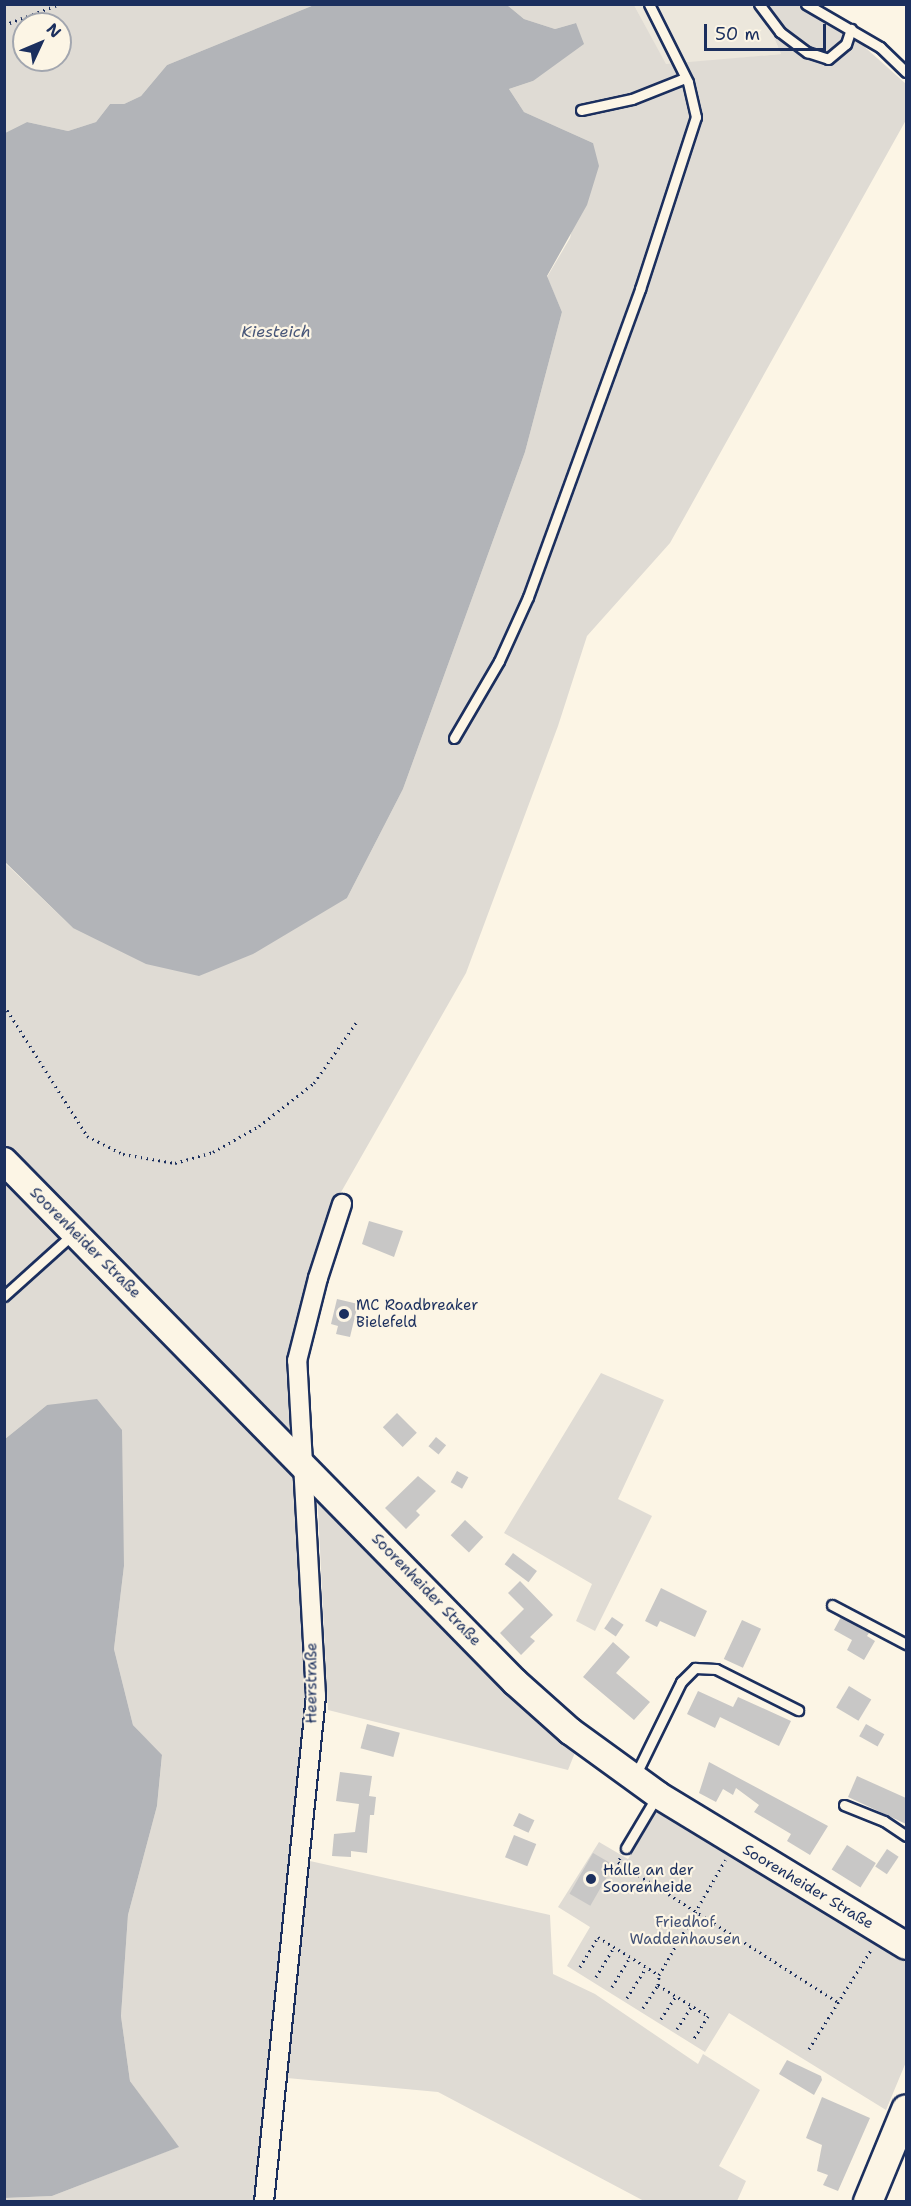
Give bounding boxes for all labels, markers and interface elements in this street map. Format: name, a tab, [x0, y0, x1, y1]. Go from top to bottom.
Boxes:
north arrow	[12, 12, 72, 72]
scale bar	[707, 12, 828, 50]
text: N	[42, 19, 66, 42]
text: 50 m	[715, 22, 760, 46]
water label: Kiesteich	[241, 322, 311, 342]
street label: Soorenheider Straße	[26, 1184, 144, 1302]
place label: MC Roadbreaker Bielefeld	[356, 1296, 478, 1331]
marker: MC Roadbreaker Bielefeld	[337, 1307, 351, 1321]
street label: Soorenheider Straße	[368, 1530, 484, 1650]
street label: Heerstraße	[303, 1642, 321, 1724]
street label: Soorenheider Straße	[739, 1841, 877, 1933]
place label: Halle an der Soorenheide	[603, 1861, 694, 1896]
marker: Halle an der Soorenheide	[584, 1872, 598, 1886]
park label: Friedhof Waddenhausen	[630, 1913, 740, 1948]

